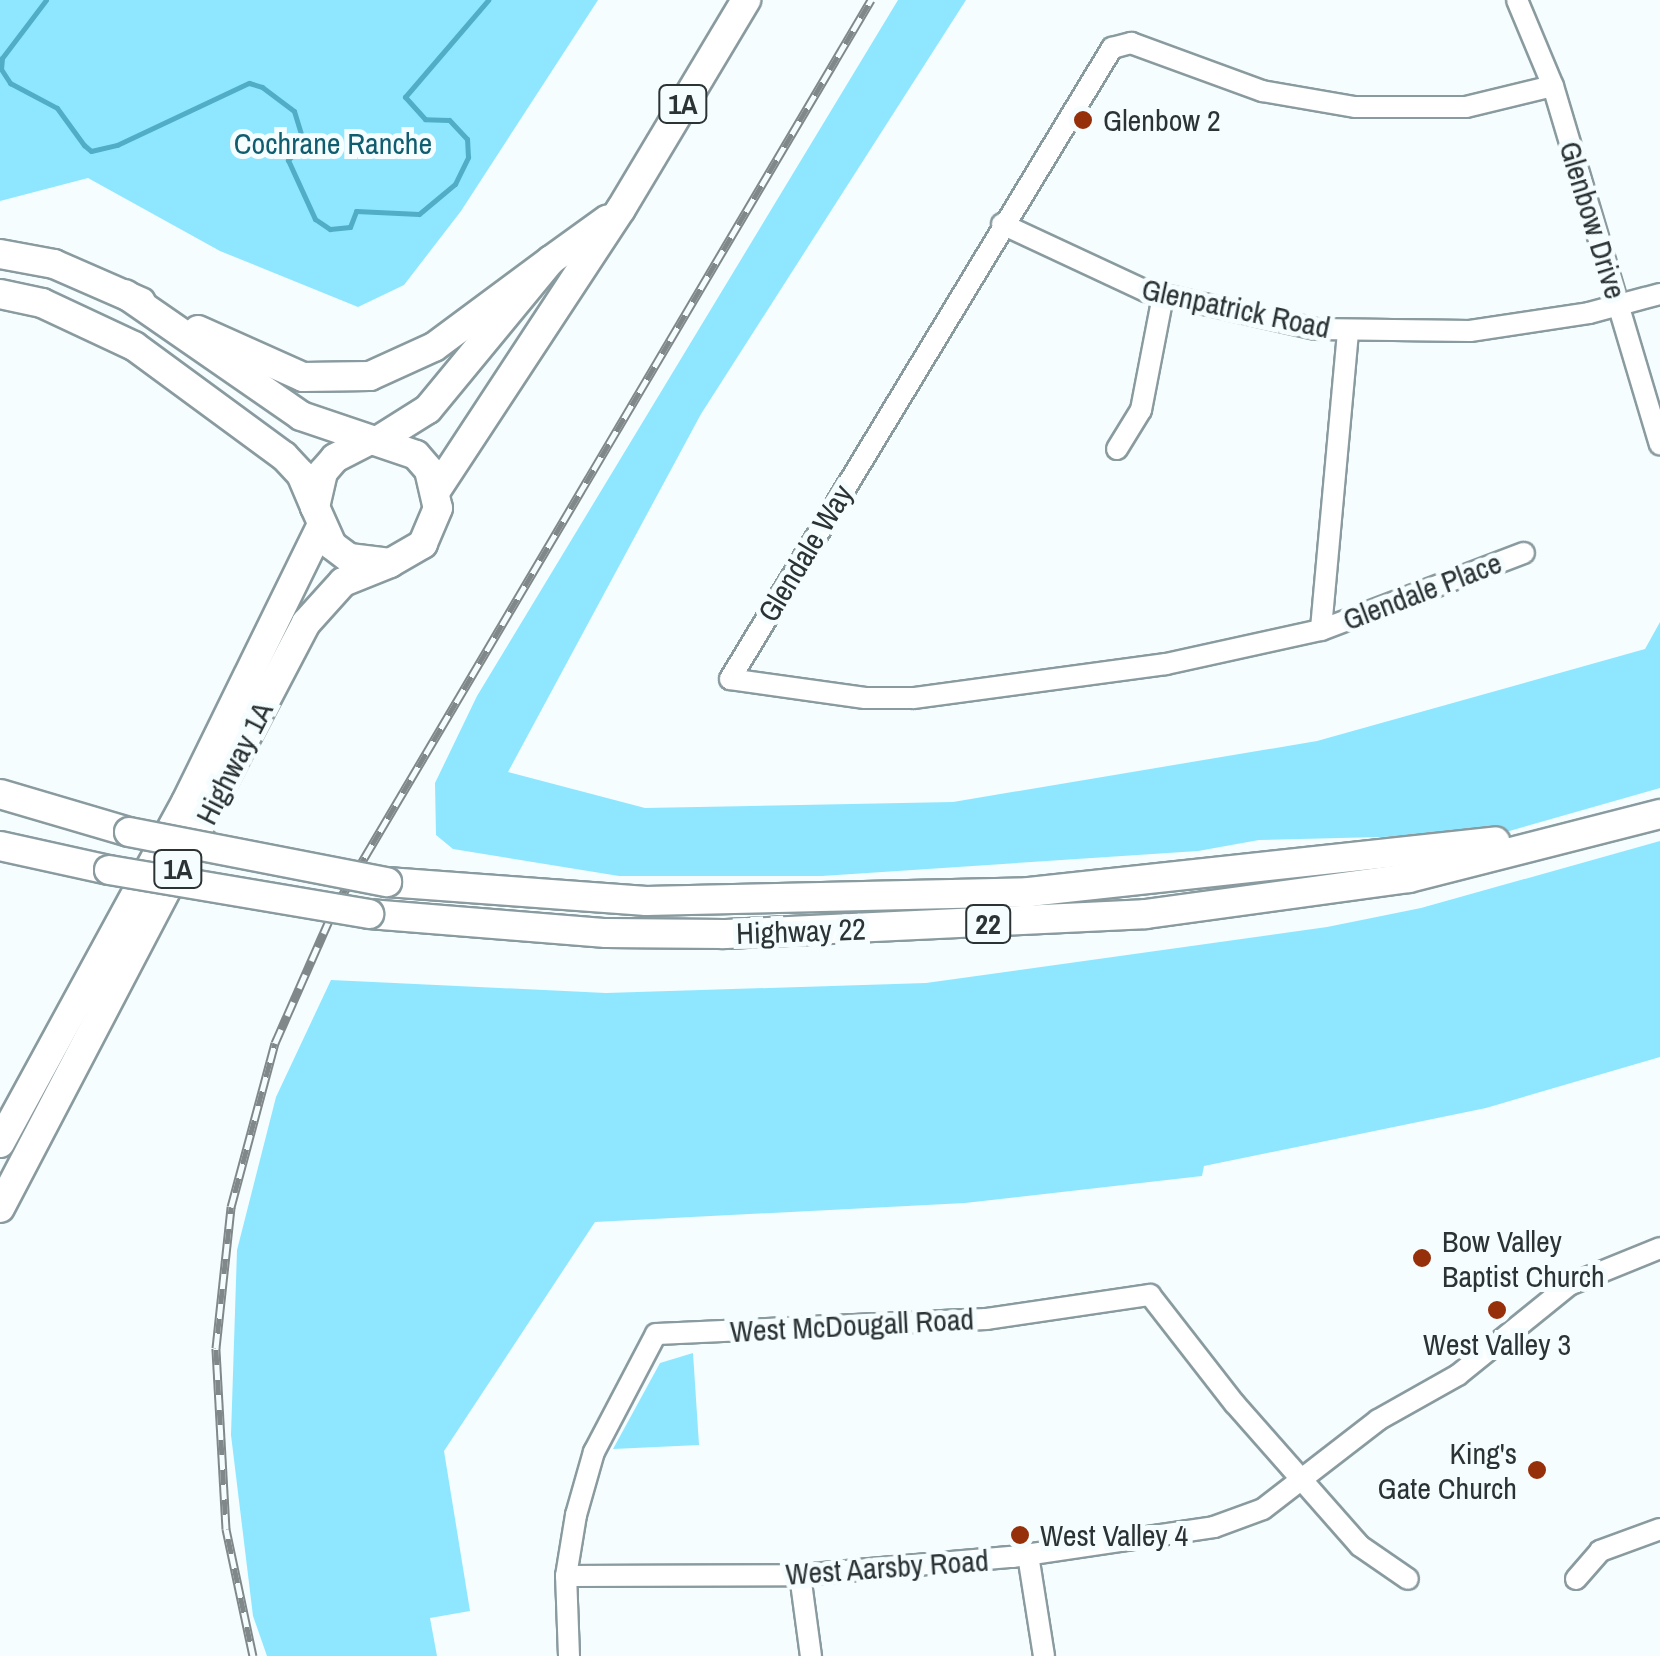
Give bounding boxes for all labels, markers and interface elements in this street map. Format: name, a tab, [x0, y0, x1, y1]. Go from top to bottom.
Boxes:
road number: 1A	[658, 81, 708, 127]
place label: Glenbow 2	[1103, 102, 1221, 138]
marker: Glenbow 2	[1072, 109, 1094, 131]
park label: Cochrane Ranche	[234, 125, 432, 161]
street label: Glenbow Drive	[1552, 137, 1634, 303]
street label: Glenpatrick Road	[1139, 270, 1333, 346]
street label: Glendale Way	[750, 478, 860, 628]
street label: Glendale Place	[1338, 544, 1506, 638]
street label: Highway 1A	[188, 696, 280, 830]
road number: 1A	[153, 846, 203, 892]
road number: 22	[963, 901, 1013, 947]
street label: Highway 22	[735, 911, 867, 951]
place label: Bow Valley Baptist Church	[1442, 1223, 1605, 1294]
marker: Bow Valley Baptist Church	[1411, 1247, 1433, 1269]
marker: West Valley 3	[1486, 1299, 1508, 1321]
street label: West McDougall Road	[729, 1301, 975, 1349]
place label: West Valley 3	[1423, 1326, 1571, 1362]
place label: King's Gate Church	[1378, 1435, 1517, 1506]
marker: King's Gate Church	[1526, 1459, 1548, 1481]
place label: West Valley 4	[1040, 1517, 1188, 1553]
marker: West Valley 4	[1009, 1524, 1031, 1546]
street label: West Aarsby Road	[784, 1542, 990, 1592]

